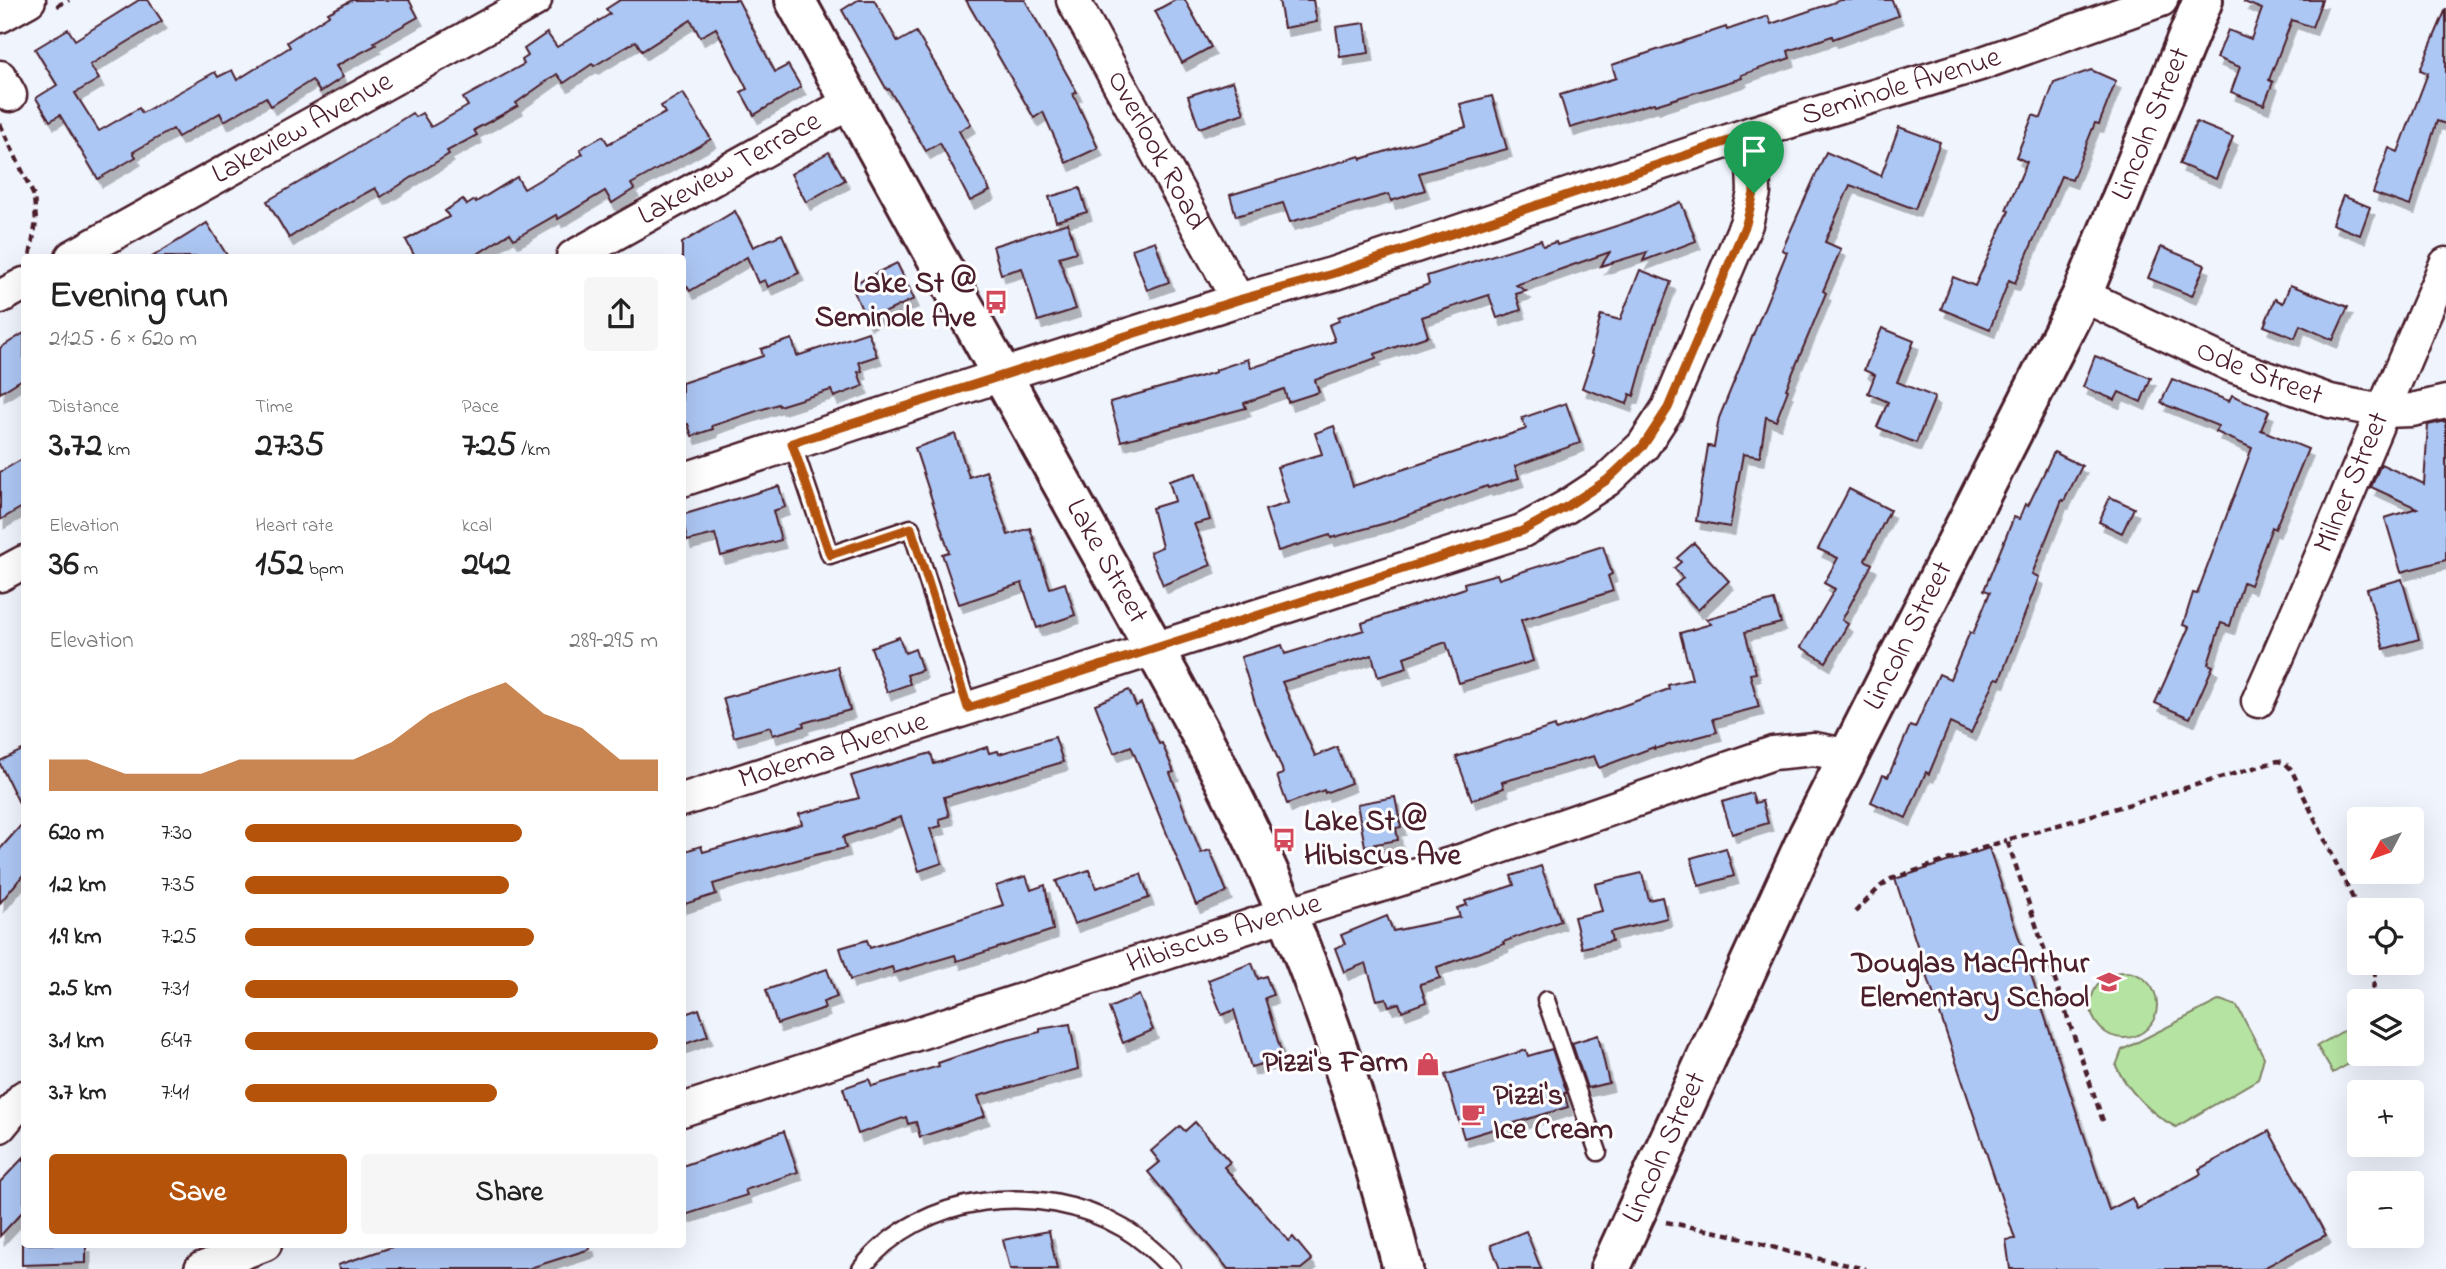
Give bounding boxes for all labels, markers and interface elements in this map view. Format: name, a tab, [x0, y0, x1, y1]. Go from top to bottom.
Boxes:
street label: Seminole Avenue	[1796, 36, 2008, 139]
street label: Lincoln Street	[2101, 41, 2203, 208]
street label: Lakeview Avenue	[204, 61, 402, 197]
street label: Overlook Road	[1094, 63, 1218, 239]
street label: Lakeview Terrace	[630, 100, 830, 238]
pin	[1724, 121, 1784, 193]
icon: arrive	[1735, 132, 1773, 170]
place label: Lake St @ Seminole Ave	[815, 263, 978, 341]
text: Evening run	[49, 269, 228, 325]
button: share	[584, 277, 658, 351]
bus stop icon: Lake St @ Seminole Ave	[982, 288, 1010, 316]
text: 21:25 · 6 × 620 m	[49, 323, 197, 356]
street label: Ode Street	[2188, 329, 2329, 418]
text: Distance	[49, 394, 119, 421]
text: Time	[255, 394, 293, 421]
text: Pace	[462, 394, 499, 421]
street label: Milner Street	[2303, 405, 2402, 560]
text: 3.72	[49, 421, 102, 472]
text: 27:35	[255, 421, 325, 472]
text: 7:25	[462, 421, 516, 472]
text: km	[102, 437, 130, 464]
text: /km	[516, 437, 550, 464]
street label: Lake Street	[1053, 491, 1158, 632]
text: Elevation	[49, 513, 119, 540]
text: Heart rate	[255, 513, 333, 540]
text: kcal	[462, 513, 492, 540]
text: 36	[49, 540, 79, 591]
text: 152	[255, 540, 304, 591]
text: 242	[462, 540, 511, 591]
street label: Lincoln Street	[1853, 554, 1965, 719]
text: m	[79, 556, 98, 583]
text: bpm	[304, 556, 344, 583]
text: Elevation	[49, 625, 134, 658]
text: 289–295 m	[569, 625, 658, 658]
street label: Mokema Avenue	[733, 700, 934, 802]
place label: Lake St @ Hibiscus Ave	[1304, 801, 1462, 879]
north arrow	[2347, 807, 2424, 884]
map controls	[2347, 807, 2424, 1248]
text: 620 m	[49, 817, 104, 850]
text: 7:30	[161, 817, 192, 850]
bus stop icon: Lake St @ Hibiscus Ave	[1270, 826, 1298, 854]
text: 1.2 km	[49, 869, 106, 902]
text: 7:35	[161, 869, 195, 902]
street label: Hibiscus Avenue	[1121, 882, 1328, 986]
button: locate	[2347, 898, 2424, 975]
text: 1.9 km	[49, 921, 102, 954]
text: 7:25	[161, 921, 197, 954]
place label: Douglas MacArthur Elementary School	[1850, 943, 2090, 1021]
school or university icon: Douglas MacArthur Elementary School	[2095, 968, 2123, 996]
text: 2.5 km	[49, 973, 112, 1006]
text: 7:31	[161, 973, 189, 1006]
button: layers	[2347, 989, 2424, 1066]
text: 3.1 km	[49, 1025, 104, 1058]
text: 6:47	[161, 1025, 192, 1058]
place label: Pizzi's Farm	[1262, 1042, 1408, 1086]
shop icon: Pizzi's Farm	[1414, 1050, 1442, 1078]
street label: Lincoln Street	[1612, 1065, 1719, 1231]
place label: Pizzi's Ice Cream	[1493, 1075, 1613, 1153]
text: 3.7 km	[49, 1077, 106, 1110]
text: 7:41	[161, 1077, 189, 1110]
button: +	[2347, 1080, 2424, 1157]
cafe icon: Pizzi's Ice Cream	[1459, 1100, 1487, 1128]
button: Save	[49, 1154, 347, 1234]
button: Share	[361, 1154, 658, 1234]
button: −	[2347, 1171, 2424, 1248]

